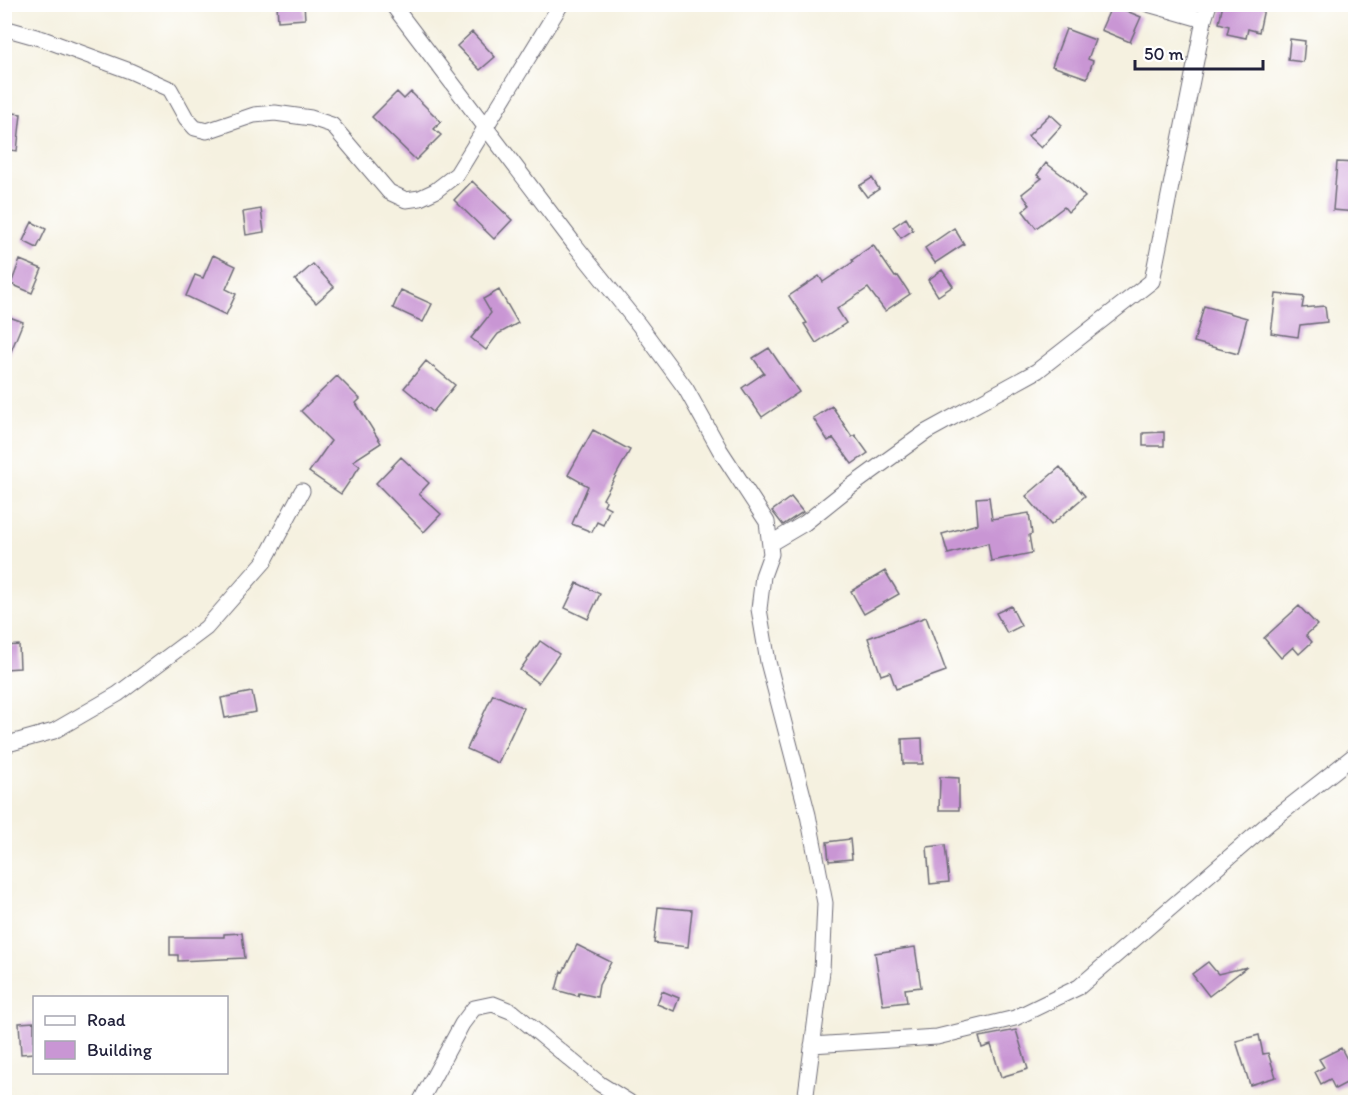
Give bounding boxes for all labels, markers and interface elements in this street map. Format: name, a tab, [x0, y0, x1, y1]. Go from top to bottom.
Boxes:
scale bar	[1135, 33, 1262, 71]
text: 50 m	[1144, 43, 1184, 65]
legend	[33, 996, 228, 1074]
text: Road	[87, 1009, 126, 1031]
text: Building	[87, 1039, 153, 1061]

